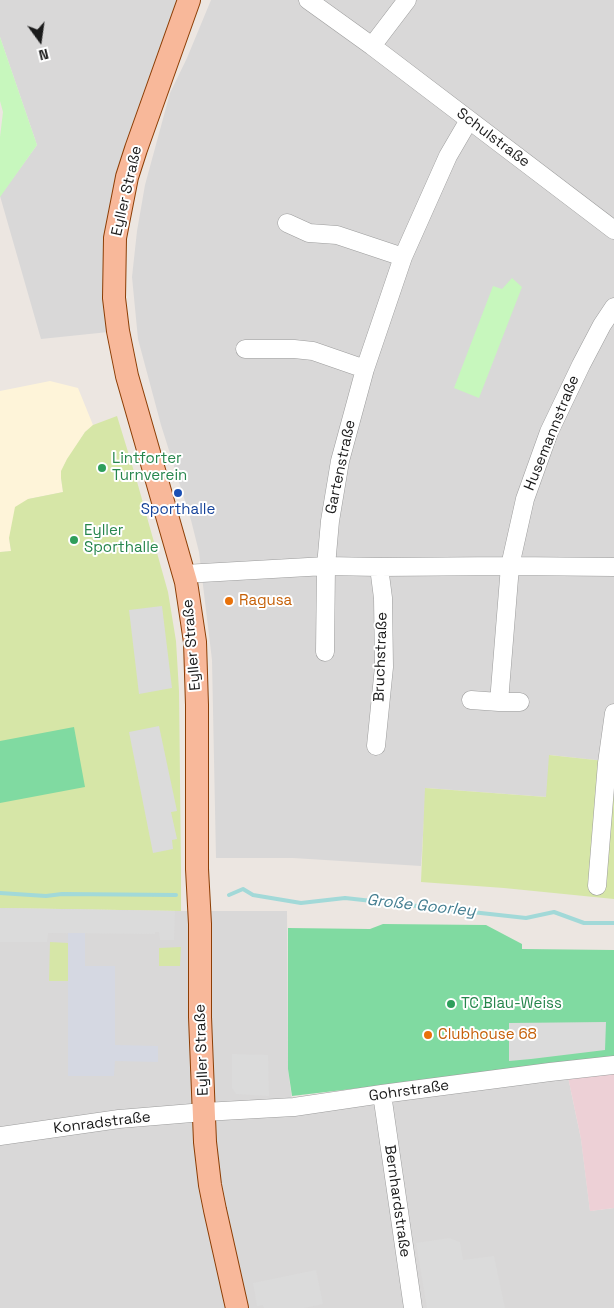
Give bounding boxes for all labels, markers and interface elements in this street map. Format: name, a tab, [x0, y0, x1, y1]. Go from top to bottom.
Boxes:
north arrow	[15, 15, 65, 65]
text: N	[37, 45, 50, 64]
street label: Schulstraße	[453, 105, 533, 171]
street label: Eyller Straße	[108, 144, 146, 238]
street label: Husemannstraße	[521, 373, 583, 493]
street label: Gartenstraße	[322, 418, 360, 516]
place label: Lintforter Turnverein	[112, 450, 187, 485]
marker: Lintforter Turnverein	[96, 462, 108, 474]
marker: Sporthalle	[172, 487, 184, 499]
place label: Sporthalle	[141, 501, 215, 519]
place label: Eyller Sporthalle	[84, 522, 159, 557]
marker: Eyller Sporthalle	[68, 534, 80, 546]
place label: Ragusa	[239, 592, 292, 610]
marker: Ragusa	[223, 595, 235, 607]
street label: Eyller Straße	[179, 598, 205, 692]
street label: Bruchstraße	[370, 612, 392, 702]
water label: Große Goorley	[366, 891, 476, 921]
place label: TC Blau-Weiss	[461, 995, 562, 1013]
marker: TC Blau-Weiss	[445, 998, 457, 1010]
street label: Eyller Straße	[191, 1004, 213, 1096]
place label: Clubhouse 68	[438, 1026, 537, 1044]
marker: Clubhouse 68	[422, 1029, 434, 1041]
street label: Gohrstraße	[368, 1076, 450, 1106]
street label: Konradstraße	[52, 1108, 152, 1138]
street label: Bernhardstraße	[380, 1144, 414, 1258]

